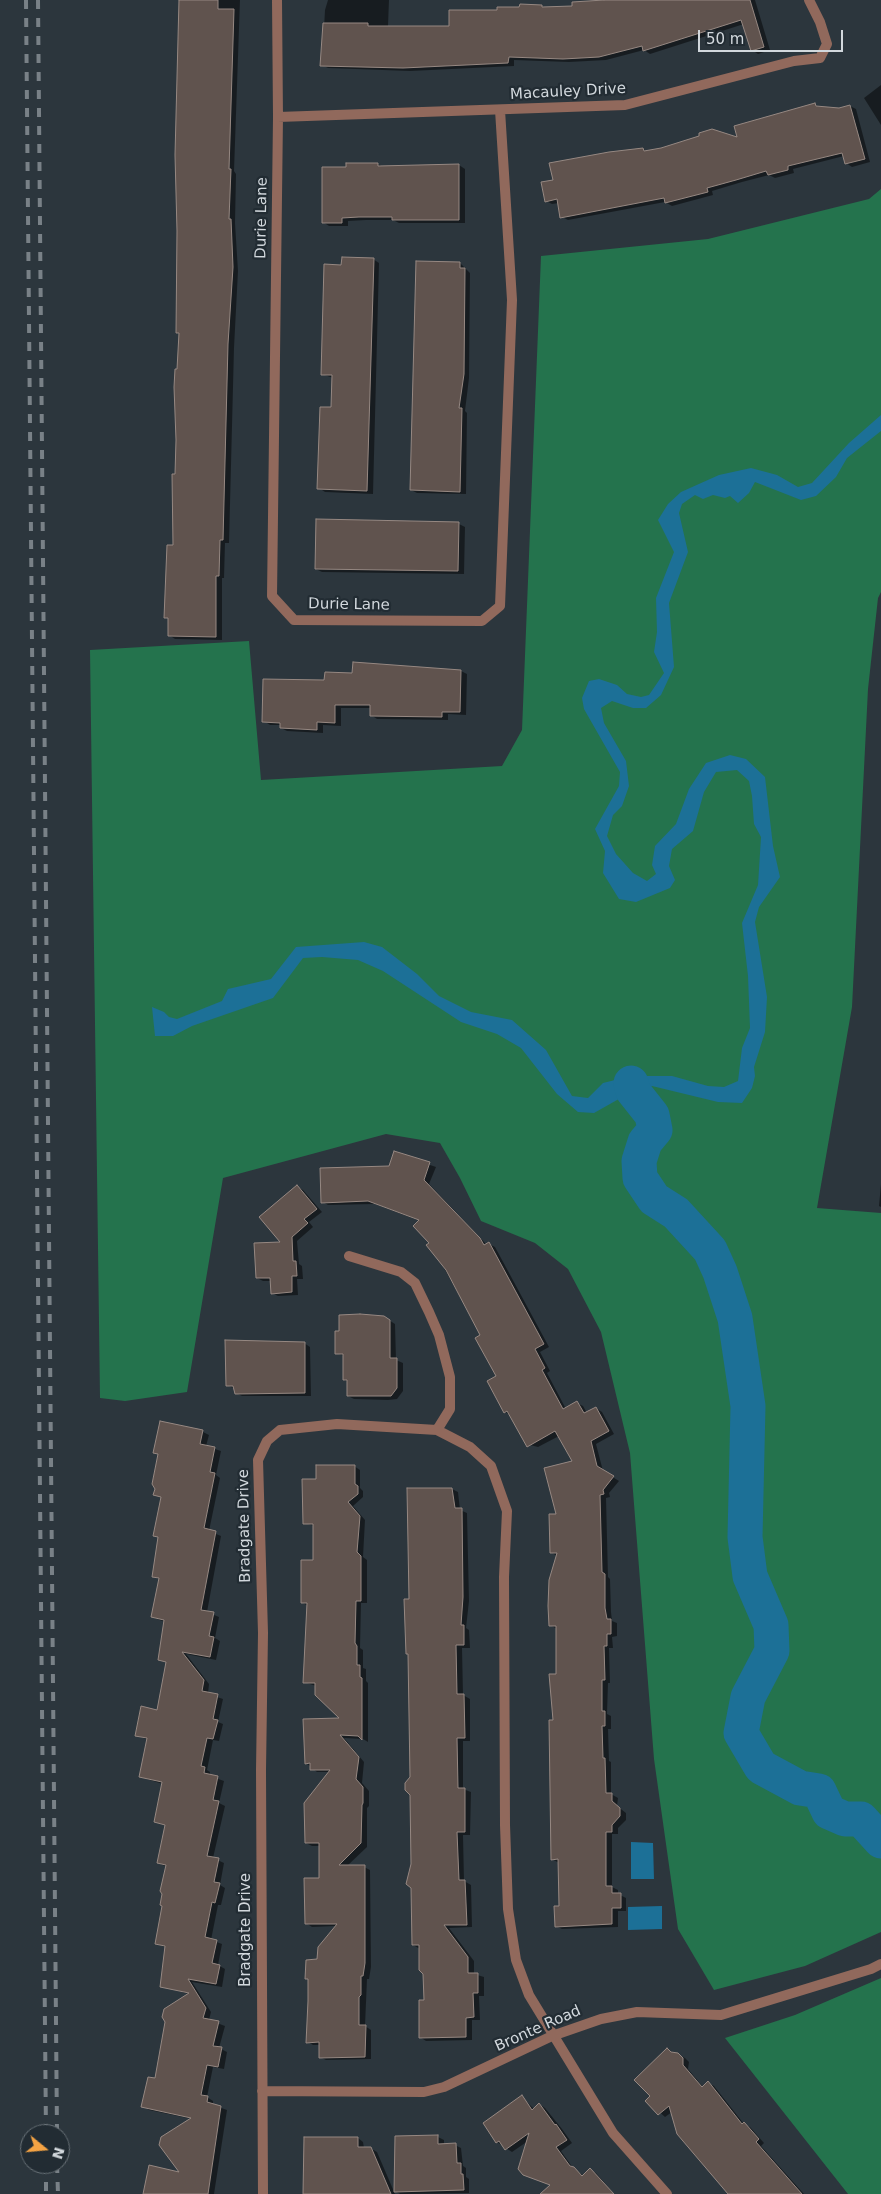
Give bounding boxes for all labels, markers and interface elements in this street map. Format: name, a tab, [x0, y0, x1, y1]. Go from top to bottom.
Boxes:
scale bar	[701, 20, 846, 52]
text: 50 m	[706, 30, 744, 48]
street label: Macauley Drive	[510, 80, 626, 104]
street label: Durie Lane	[252, 177, 272, 259]
street label: Durie Lane	[308, 595, 390, 615]
street label: Bradgate Drive	[235, 1469, 255, 1583]
street label: Bradgate Drive	[237, 1873, 255, 1987]
street label: Bronte Road	[492, 2002, 584, 2056]
north arrow	[20, 2124, 70, 2174]
text: N	[49, 2145, 68, 2161]

